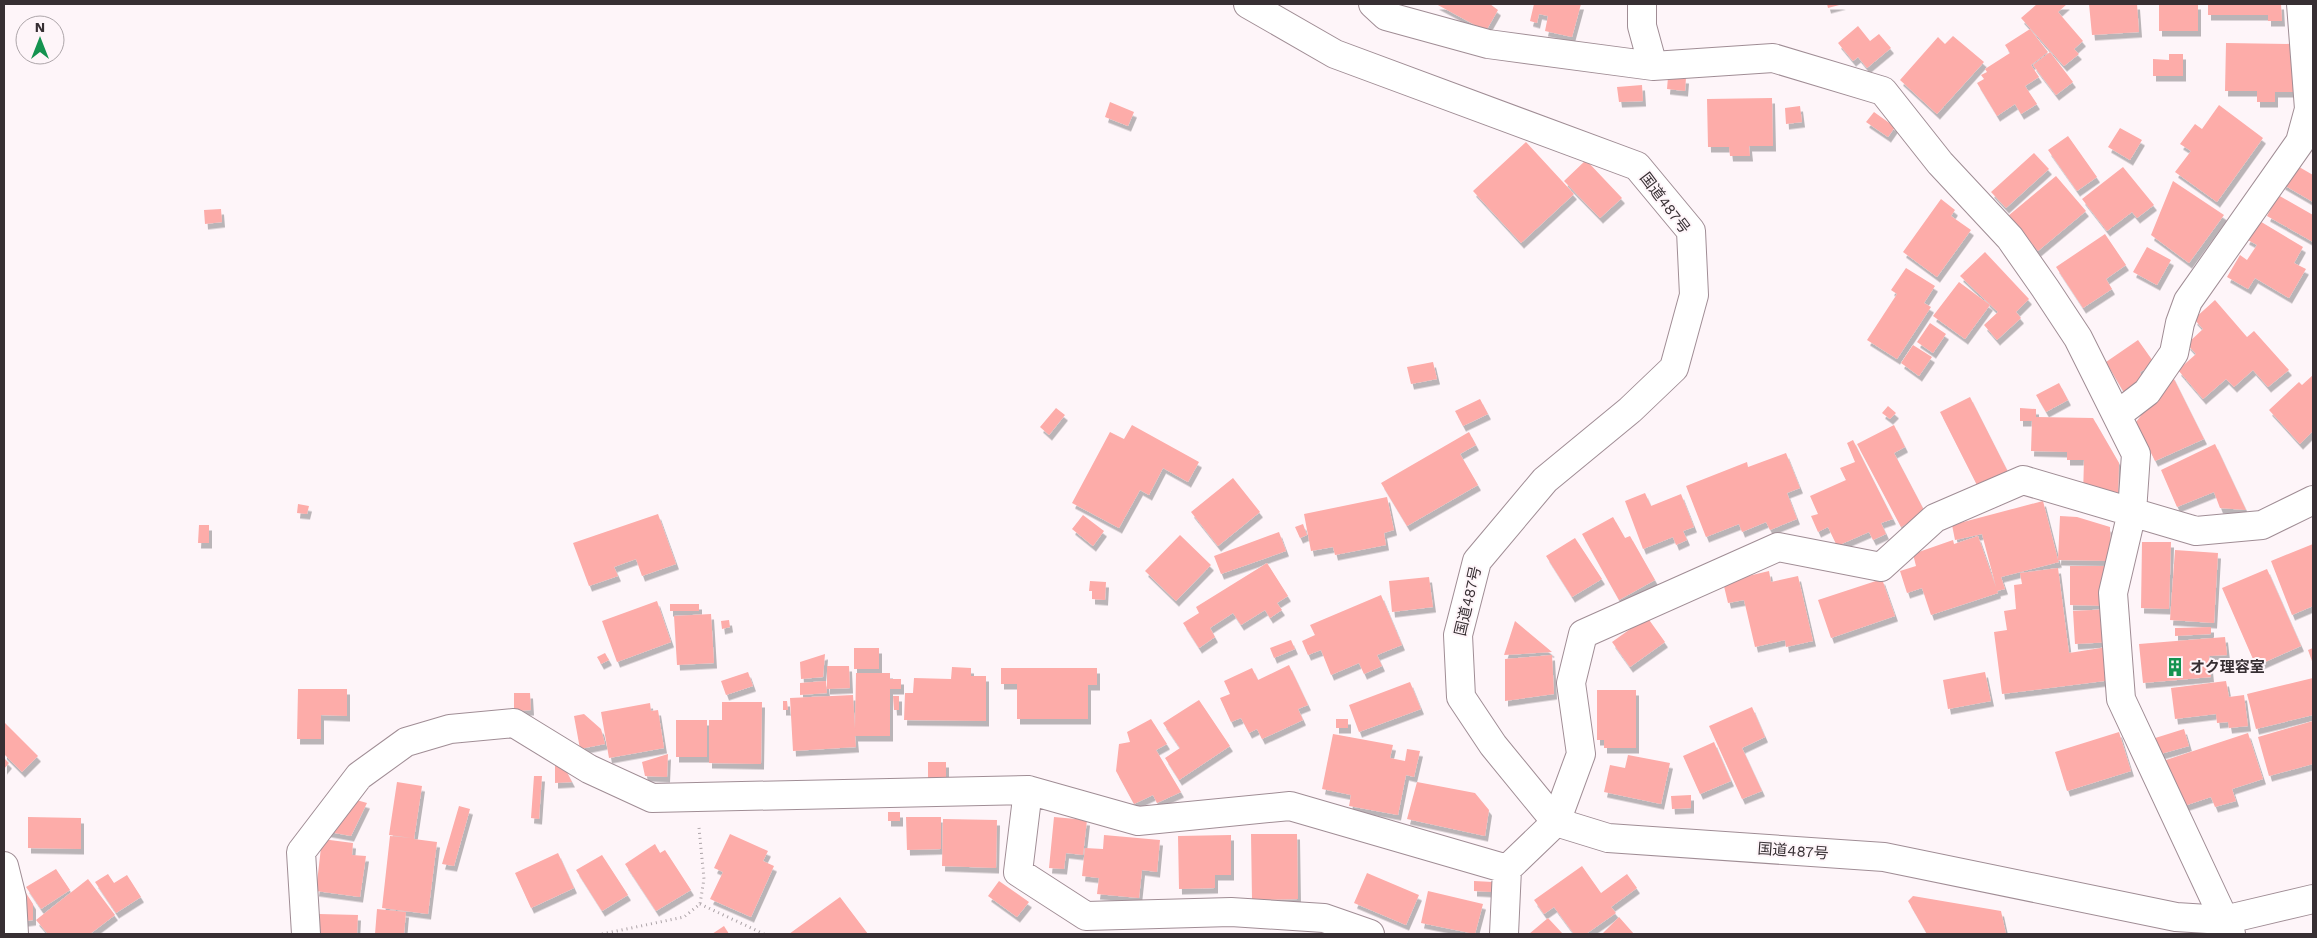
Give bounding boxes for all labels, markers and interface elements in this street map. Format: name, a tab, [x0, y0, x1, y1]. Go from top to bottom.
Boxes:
north arrow	[15, 15, 65, 65]
text: N	[35, 19, 45, 35]
street label: 国道487号	[1636, 169, 1694, 237]
street label: 国道487号	[1451, 564, 1485, 638]
building icon: オク理容室	[2164, 656, 2186, 678]
place label: オク理容室	[2190, 658, 2265, 676]
street label: 国道487号	[1757, 840, 1829, 862]

